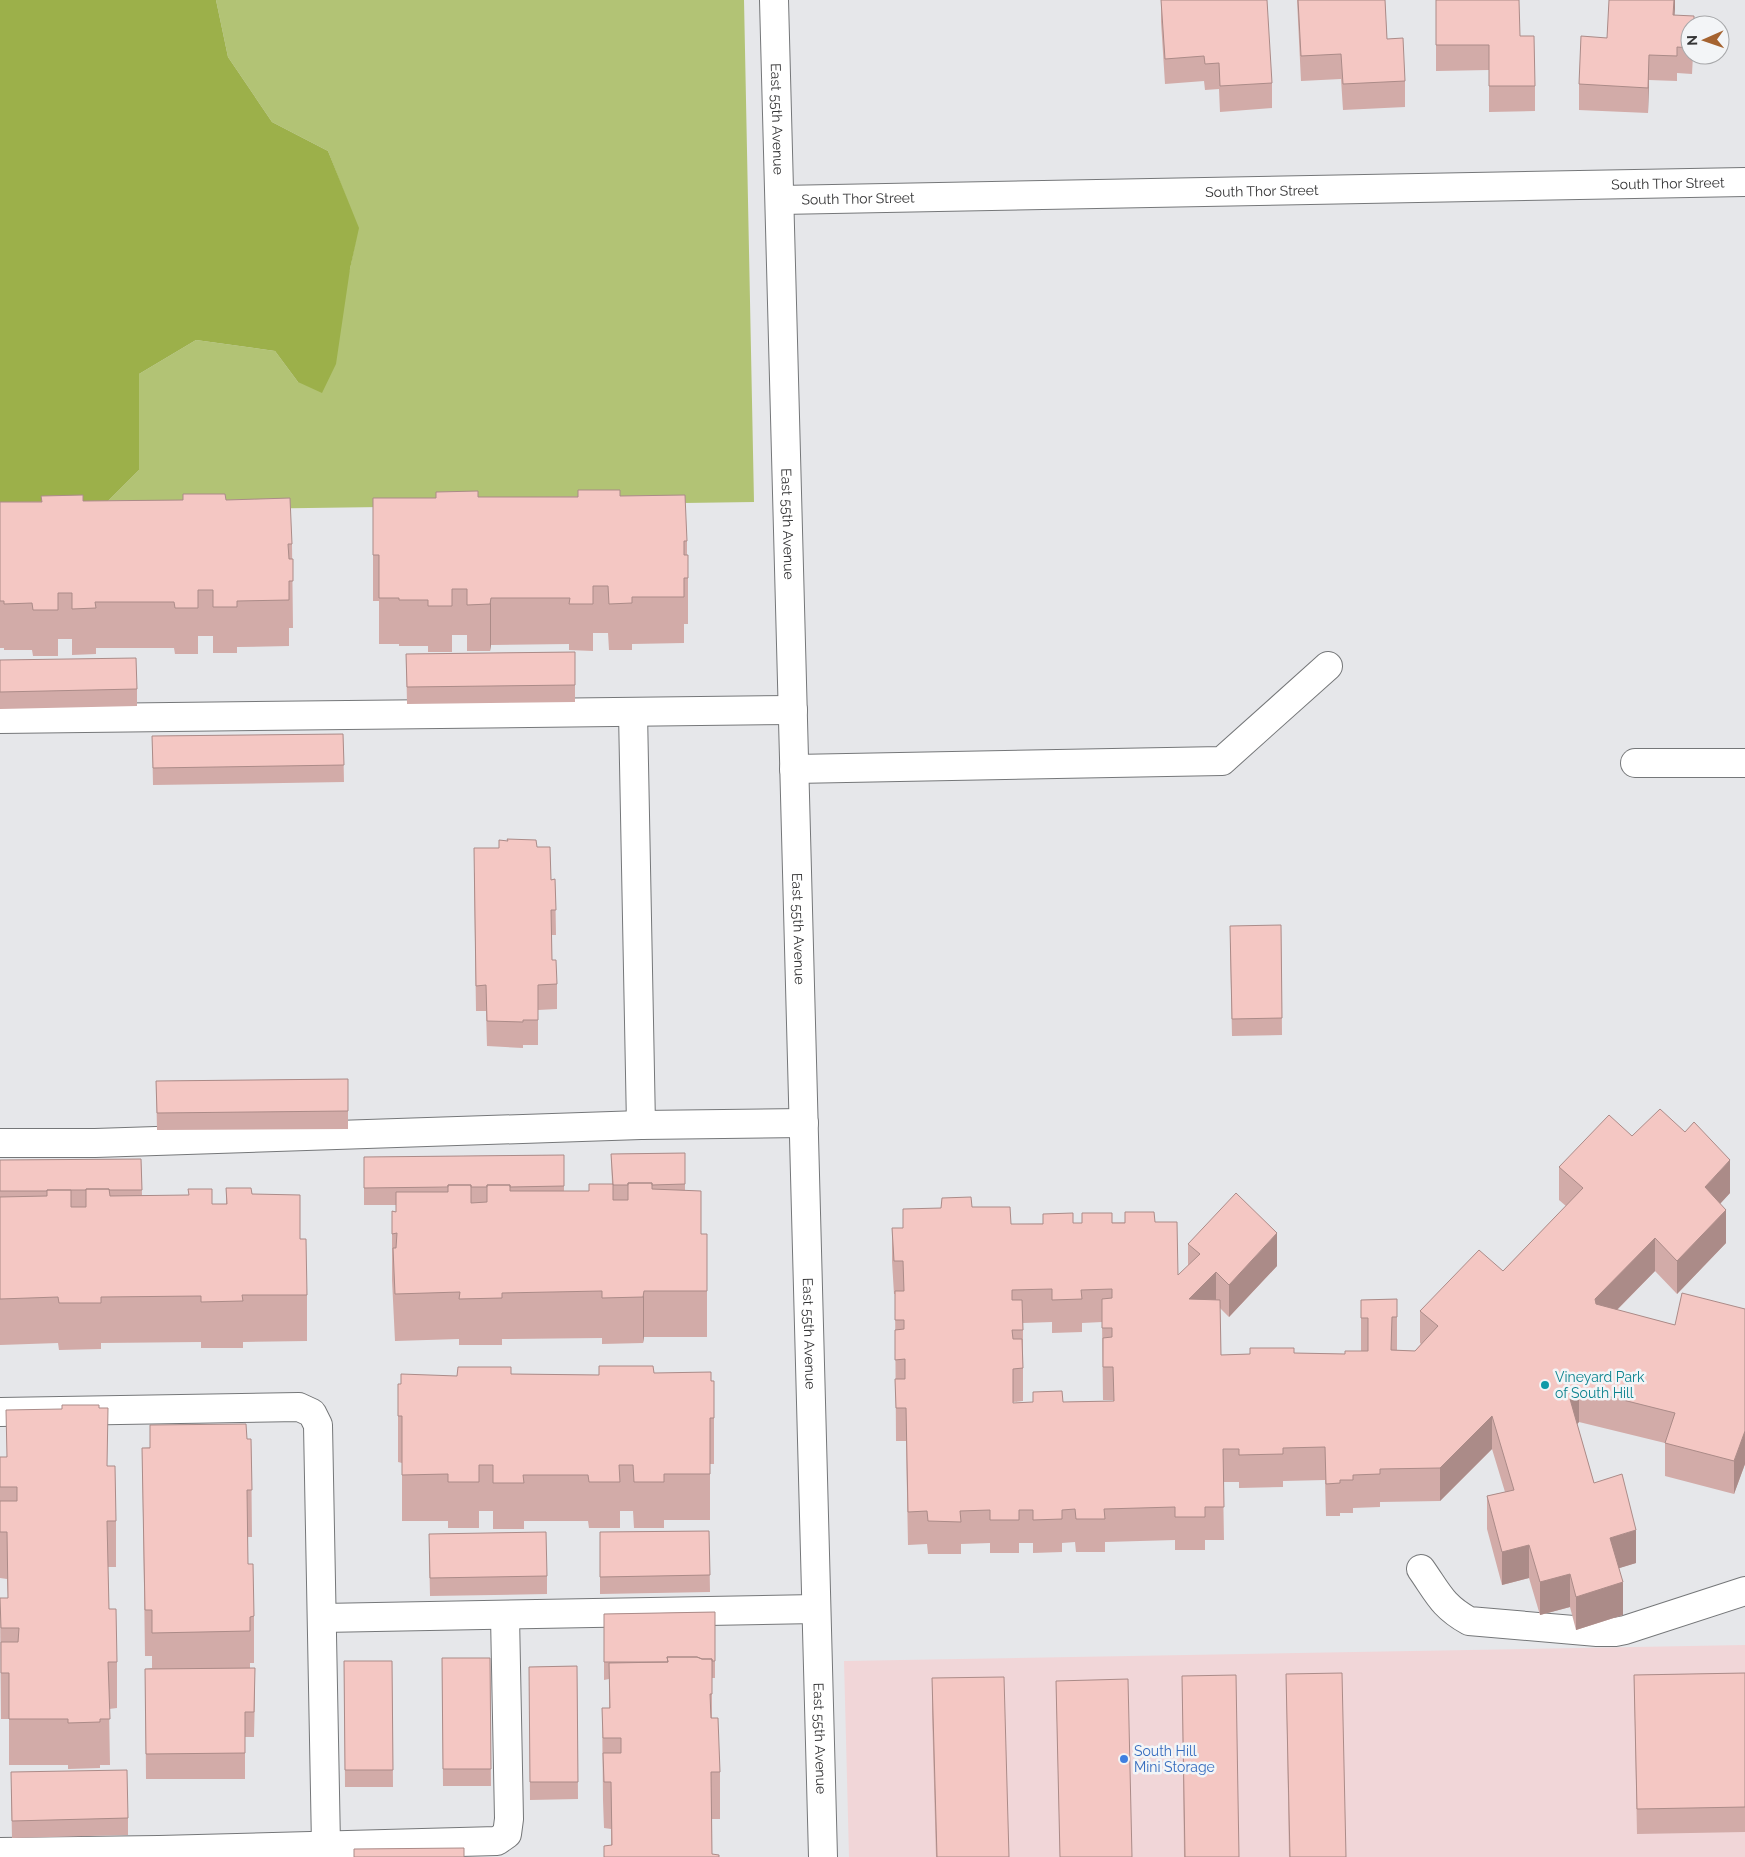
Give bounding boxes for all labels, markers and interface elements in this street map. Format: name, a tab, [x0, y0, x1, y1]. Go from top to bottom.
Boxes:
north arrow	[1680, 15, 1730, 65]
text: N	[1684, 35, 1700, 46]
street label: East 55th Avenue	[768, 63, 787, 175]
street label: South Thor Street	[1611, 174, 1725, 192]
street label: South Thor Street	[1205, 182, 1319, 200]
street label: South Thor Street	[801, 189, 915, 208]
street label: East 55th Avenue	[778, 468, 797, 580]
street label: East 55th Avenue	[789, 873, 808, 985]
street label: East 55th Avenue	[800, 1278, 819, 1390]
place label: Vineyard Park of South Hill	[1555, 1369, 1645, 1401]
marker: Vineyard Park of South Hill	[1539, 1379, 1551, 1391]
street label: East 55th Avenue	[810, 1682, 829, 1794]
place label: South Hill Mini Storage	[1134, 1743, 1215, 1775]
marker: South Hill Mini Storage	[1118, 1753, 1130, 1765]

